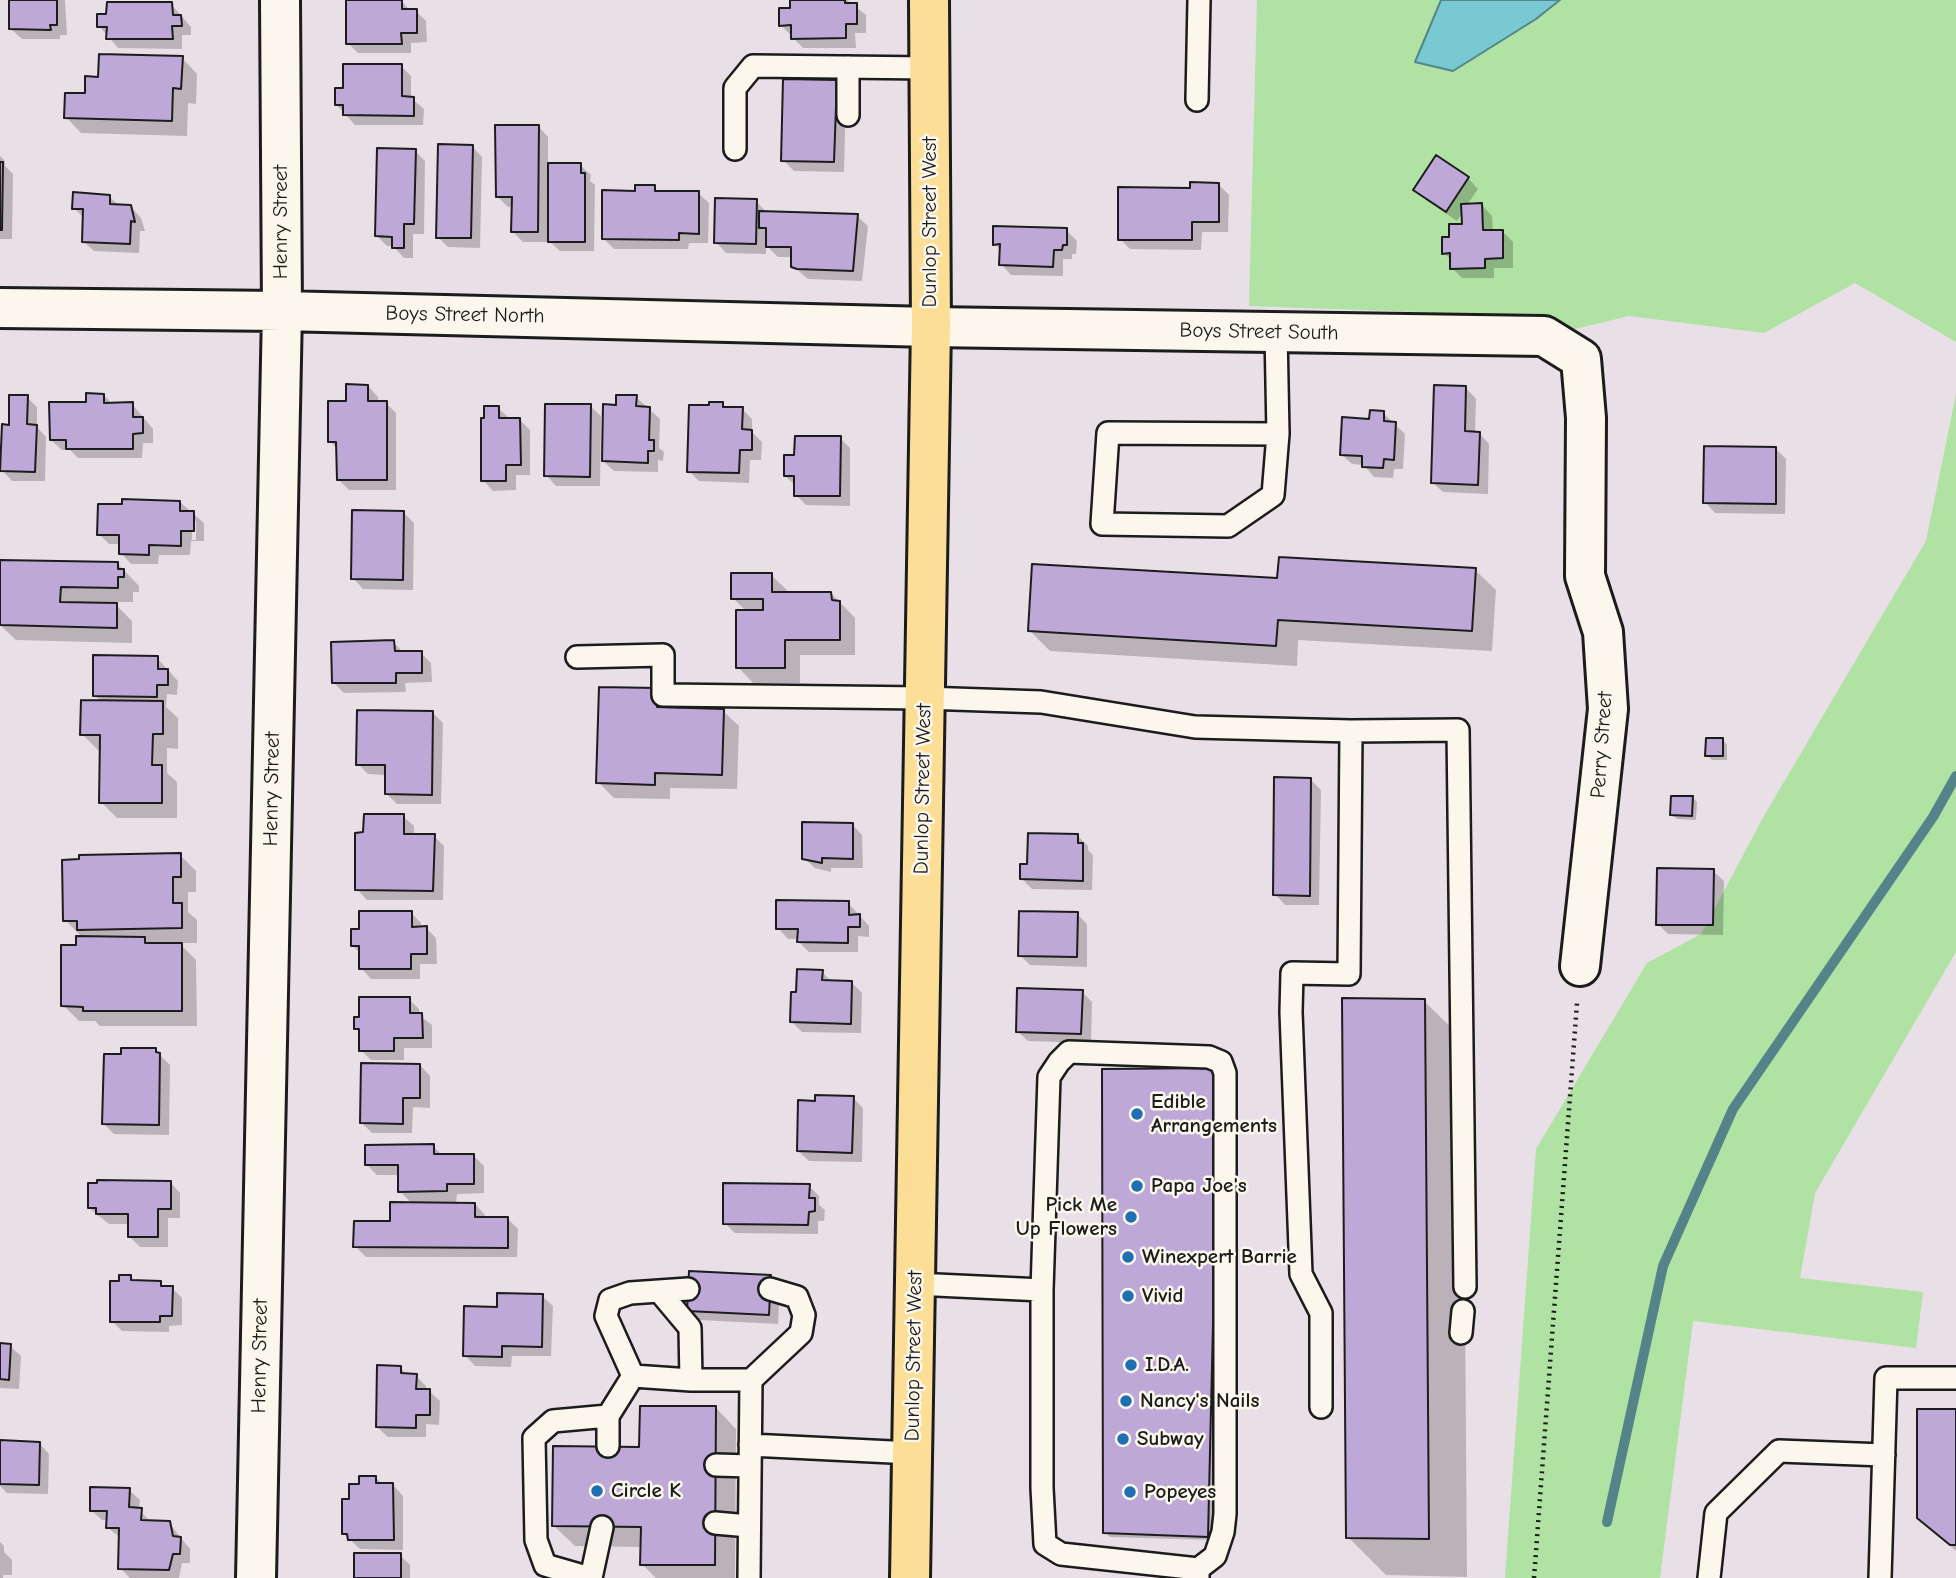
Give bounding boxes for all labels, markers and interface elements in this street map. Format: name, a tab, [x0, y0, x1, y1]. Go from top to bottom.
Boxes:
street label: Dunlop Street West	[917, 136, 943, 308]
street label: Henry Street	[268, 165, 294, 279]
street label: Boys Street North	[385, 301, 545, 329]
street label: Boys Street South	[1179, 318, 1339, 346]
street label: Perry Street	[1586, 691, 1618, 799]
street label: Dunlop Street West	[909, 703, 937, 875]
street label: Henry Street	[258, 731, 286, 847]
place label: Edible Arrangements	[1151, 1089, 1277, 1139]
marker: Edible Arrangements	[1129, 1106, 1145, 1122]
place label: Papa Joe's	[1151, 1173, 1247, 1199]
marker: Papa Joe's	[1129, 1178, 1145, 1194]
place label: Pick Me Up Flowers	[1016, 1192, 1117, 1242]
marker: Pick Me Up Flowers	[1123, 1209, 1139, 1225]
place label: Winexpert Barrie	[1142, 1244, 1297, 1270]
marker: Winexpert Barrie	[1120, 1249, 1136, 1265]
street label: Dunlop Street West	[900, 1270, 928, 1442]
place label: Vivid	[1142, 1283, 1183, 1309]
marker: Vivid	[1120, 1288, 1136, 1304]
street label: Henry Street	[246, 1298, 274, 1414]
place label: I.D.A.	[1145, 1352, 1189, 1378]
marker: I.D.A.	[1123, 1357, 1139, 1373]
place label: Nancy's Nails	[1140, 1388, 1259, 1414]
marker: Nancy's Nails	[1118, 1393, 1134, 1409]
place label: Subway	[1137, 1426, 1204, 1452]
marker: Subway	[1115, 1431, 1131, 1447]
place label: Circle K	[611, 1478, 681, 1504]
place label: Popeyes	[1144, 1479, 1216, 1505]
marker: Circle K	[589, 1483, 605, 1499]
marker: Popeyes	[1122, 1484, 1138, 1500]

